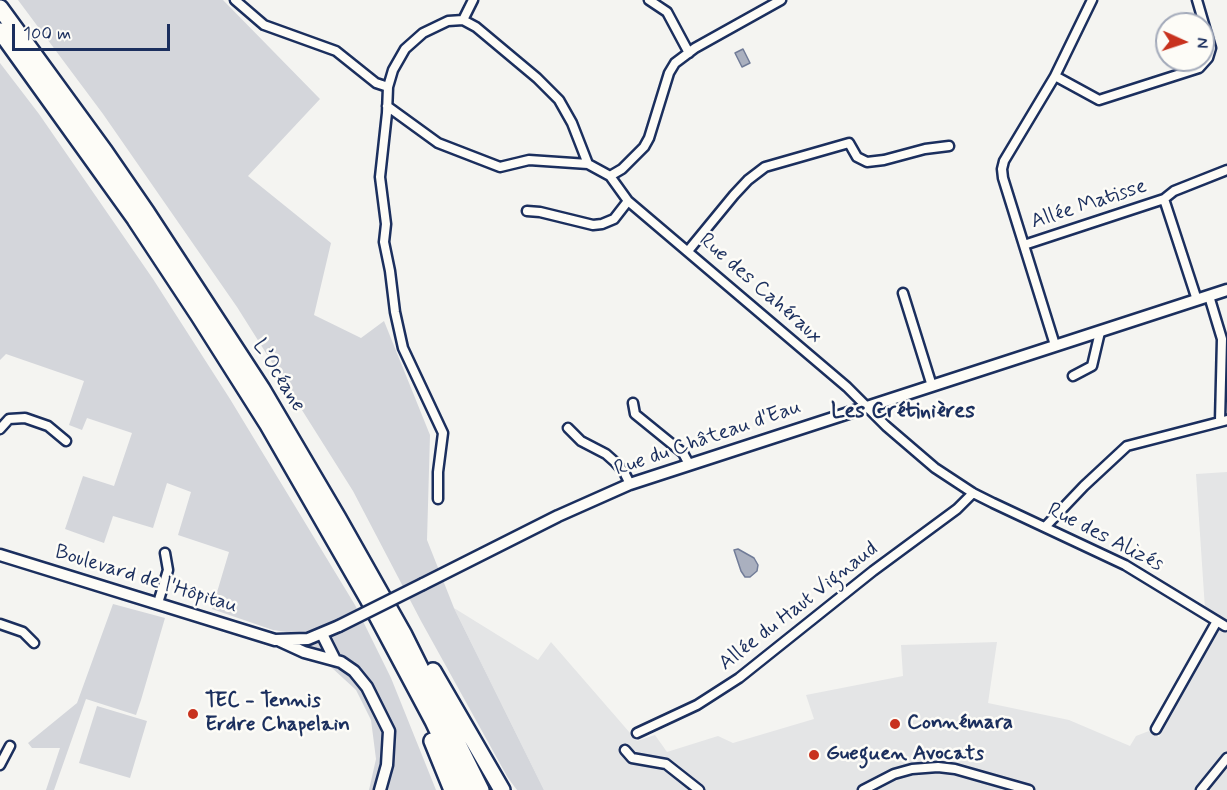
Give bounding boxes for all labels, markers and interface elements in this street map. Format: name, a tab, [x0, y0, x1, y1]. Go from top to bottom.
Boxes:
scale bar	[15, 12, 172, 50]
north arrow	[1155, 12, 1215, 72]
text: 100 m	[23, 22, 71, 46]
text: N	[1191, 37, 1212, 49]
street label: Allée Matisse	[1028, 174, 1150, 236]
street label: Rue des Cahéraux	[693, 228, 827, 350]
street label: L’Océane	[246, 335, 310, 417]
street label: Rue du Château d'Eau	[611, 395, 805, 483]
district label: Les Crétinières	[831, 399, 975, 425]
street label: Rue des Alizés	[1043, 498, 1167, 578]
street label: Allée du Haut Vignaud	[714, 537, 884, 677]
street label: Boulevard de l'Hôpitau	[52, 540, 240, 620]
place label: TEC - Tennis Erdre Chapelain	[205, 689, 350, 739]
marker: TEC - Tennis Erdre Chapelain	[186, 707, 200, 721]
place label: Connémara	[907, 711, 1013, 737]
marker: Connémara	[888, 717, 902, 731]
place label: Gueguen Avocats	[826, 742, 984, 768]
marker: Gueguen Avocats	[807, 748, 821, 762]

